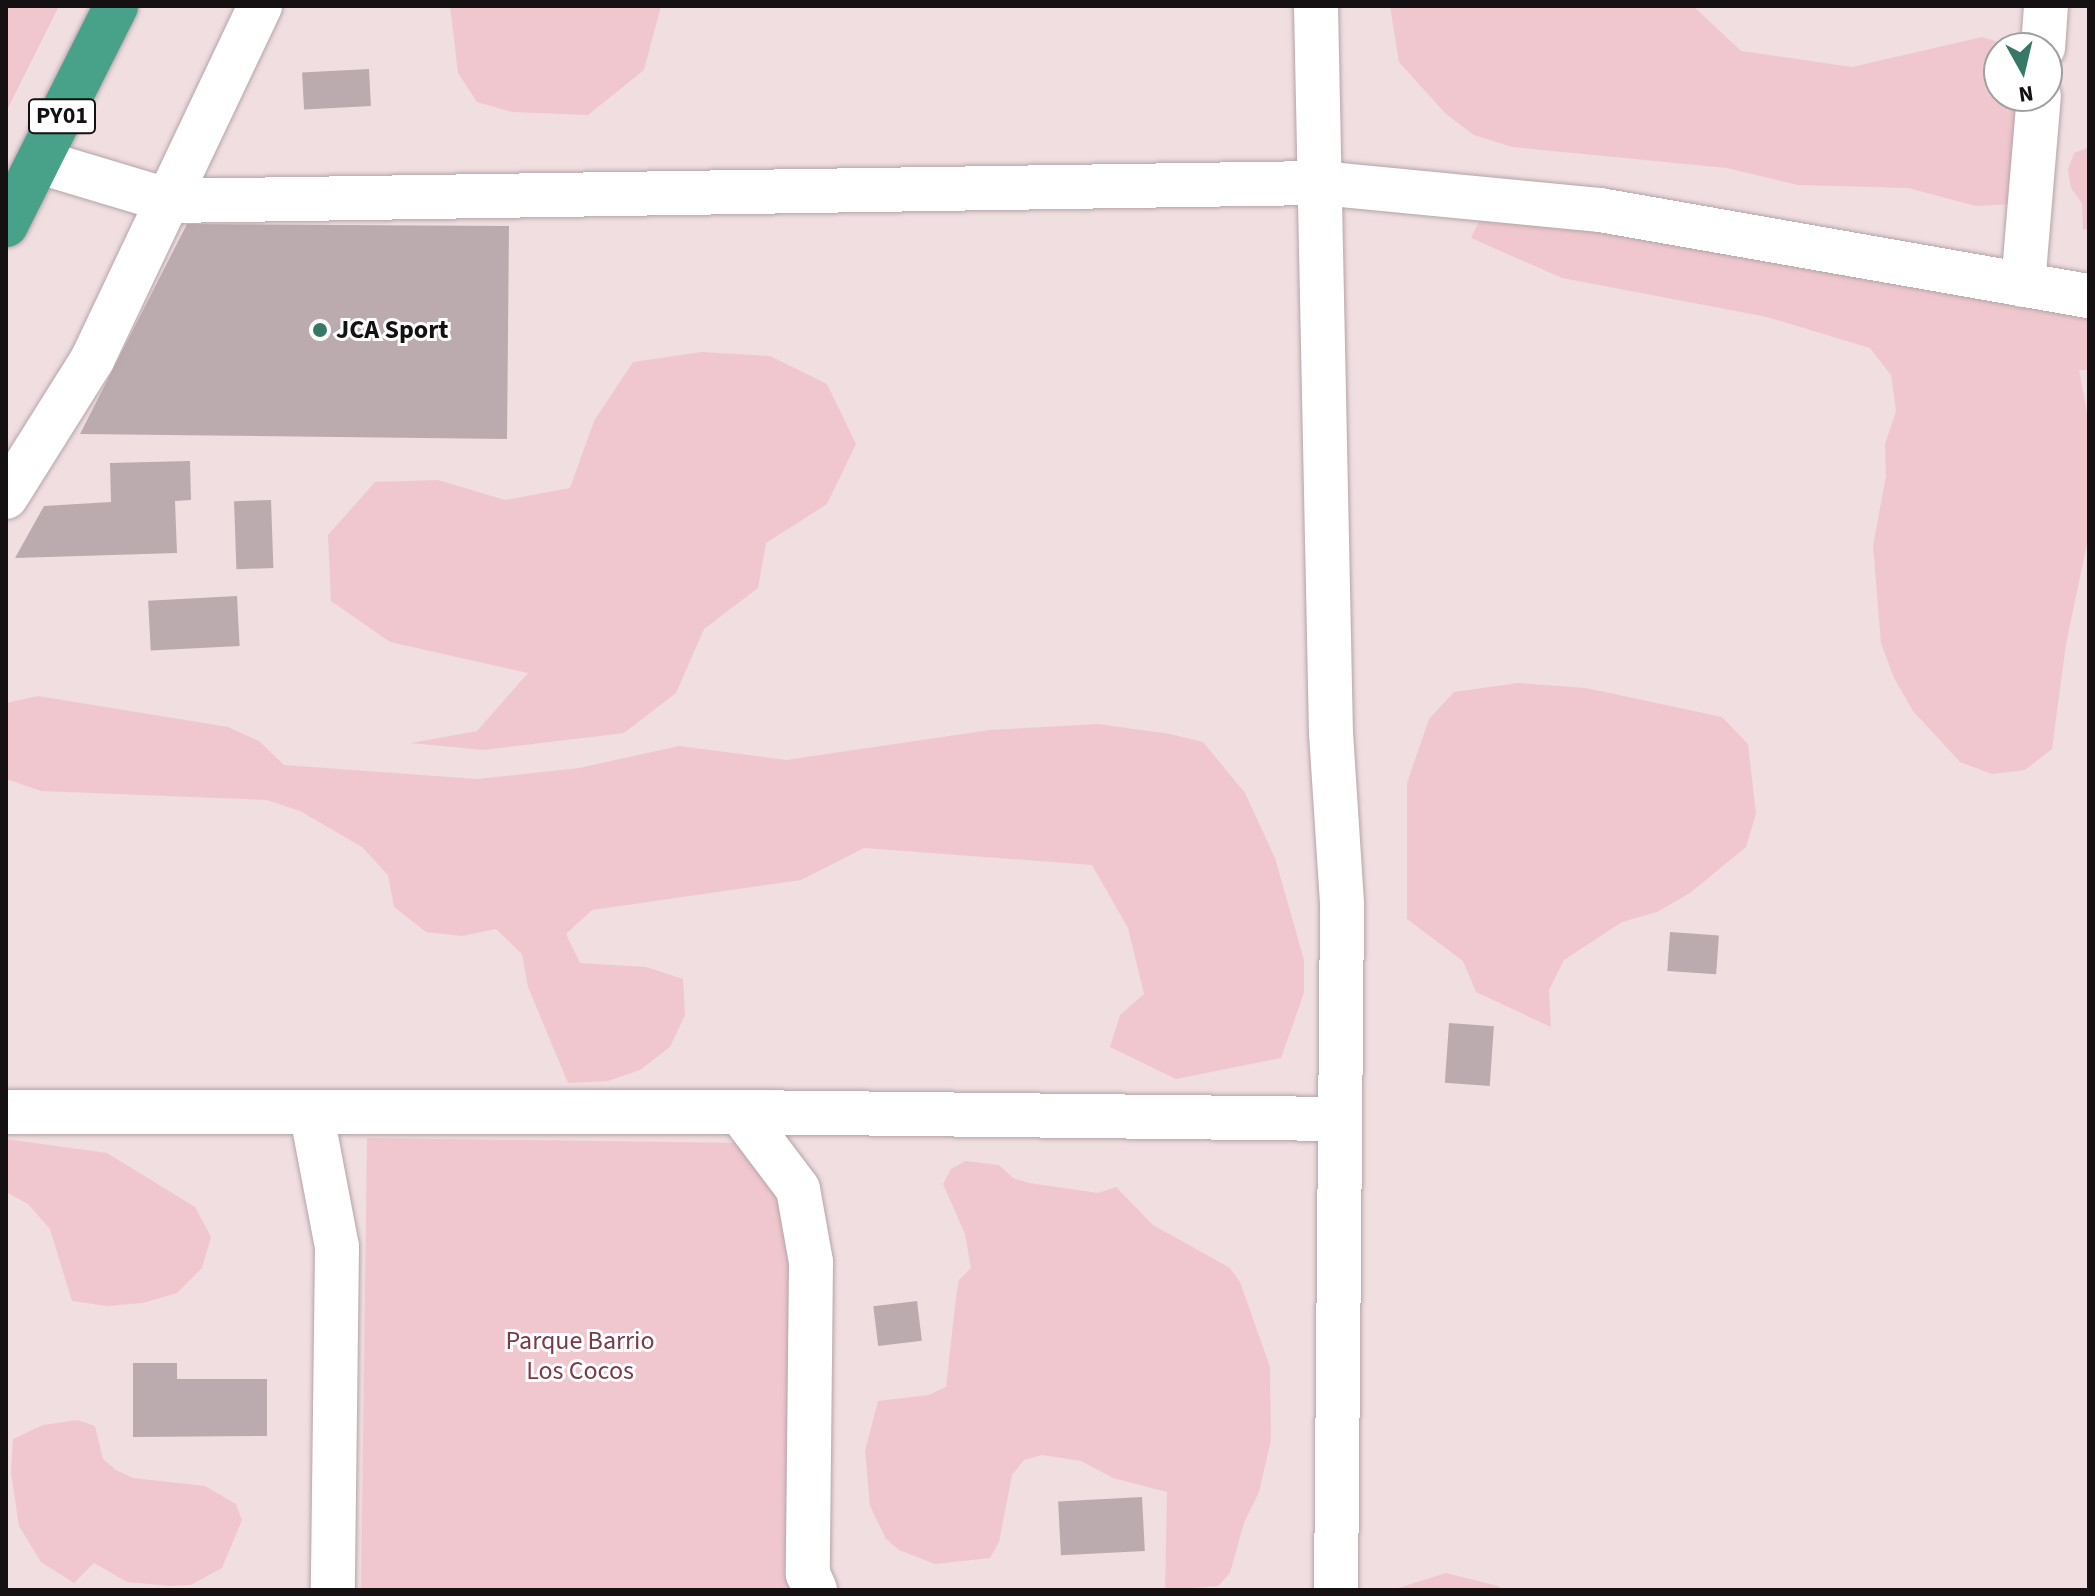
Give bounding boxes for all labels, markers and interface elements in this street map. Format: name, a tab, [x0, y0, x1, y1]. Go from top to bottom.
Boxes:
north arrow	[1983, 32, 2063, 112]
text: N	[2017, 77, 2036, 111]
road number: PY01	[26, 96, 98, 136]
place label: JCA Sport	[336, 314, 449, 346]
marker: JCA Sport	[311, 321, 329, 339]
park label: Parque Barrio Los Cocos	[505, 1325, 655, 1386]

